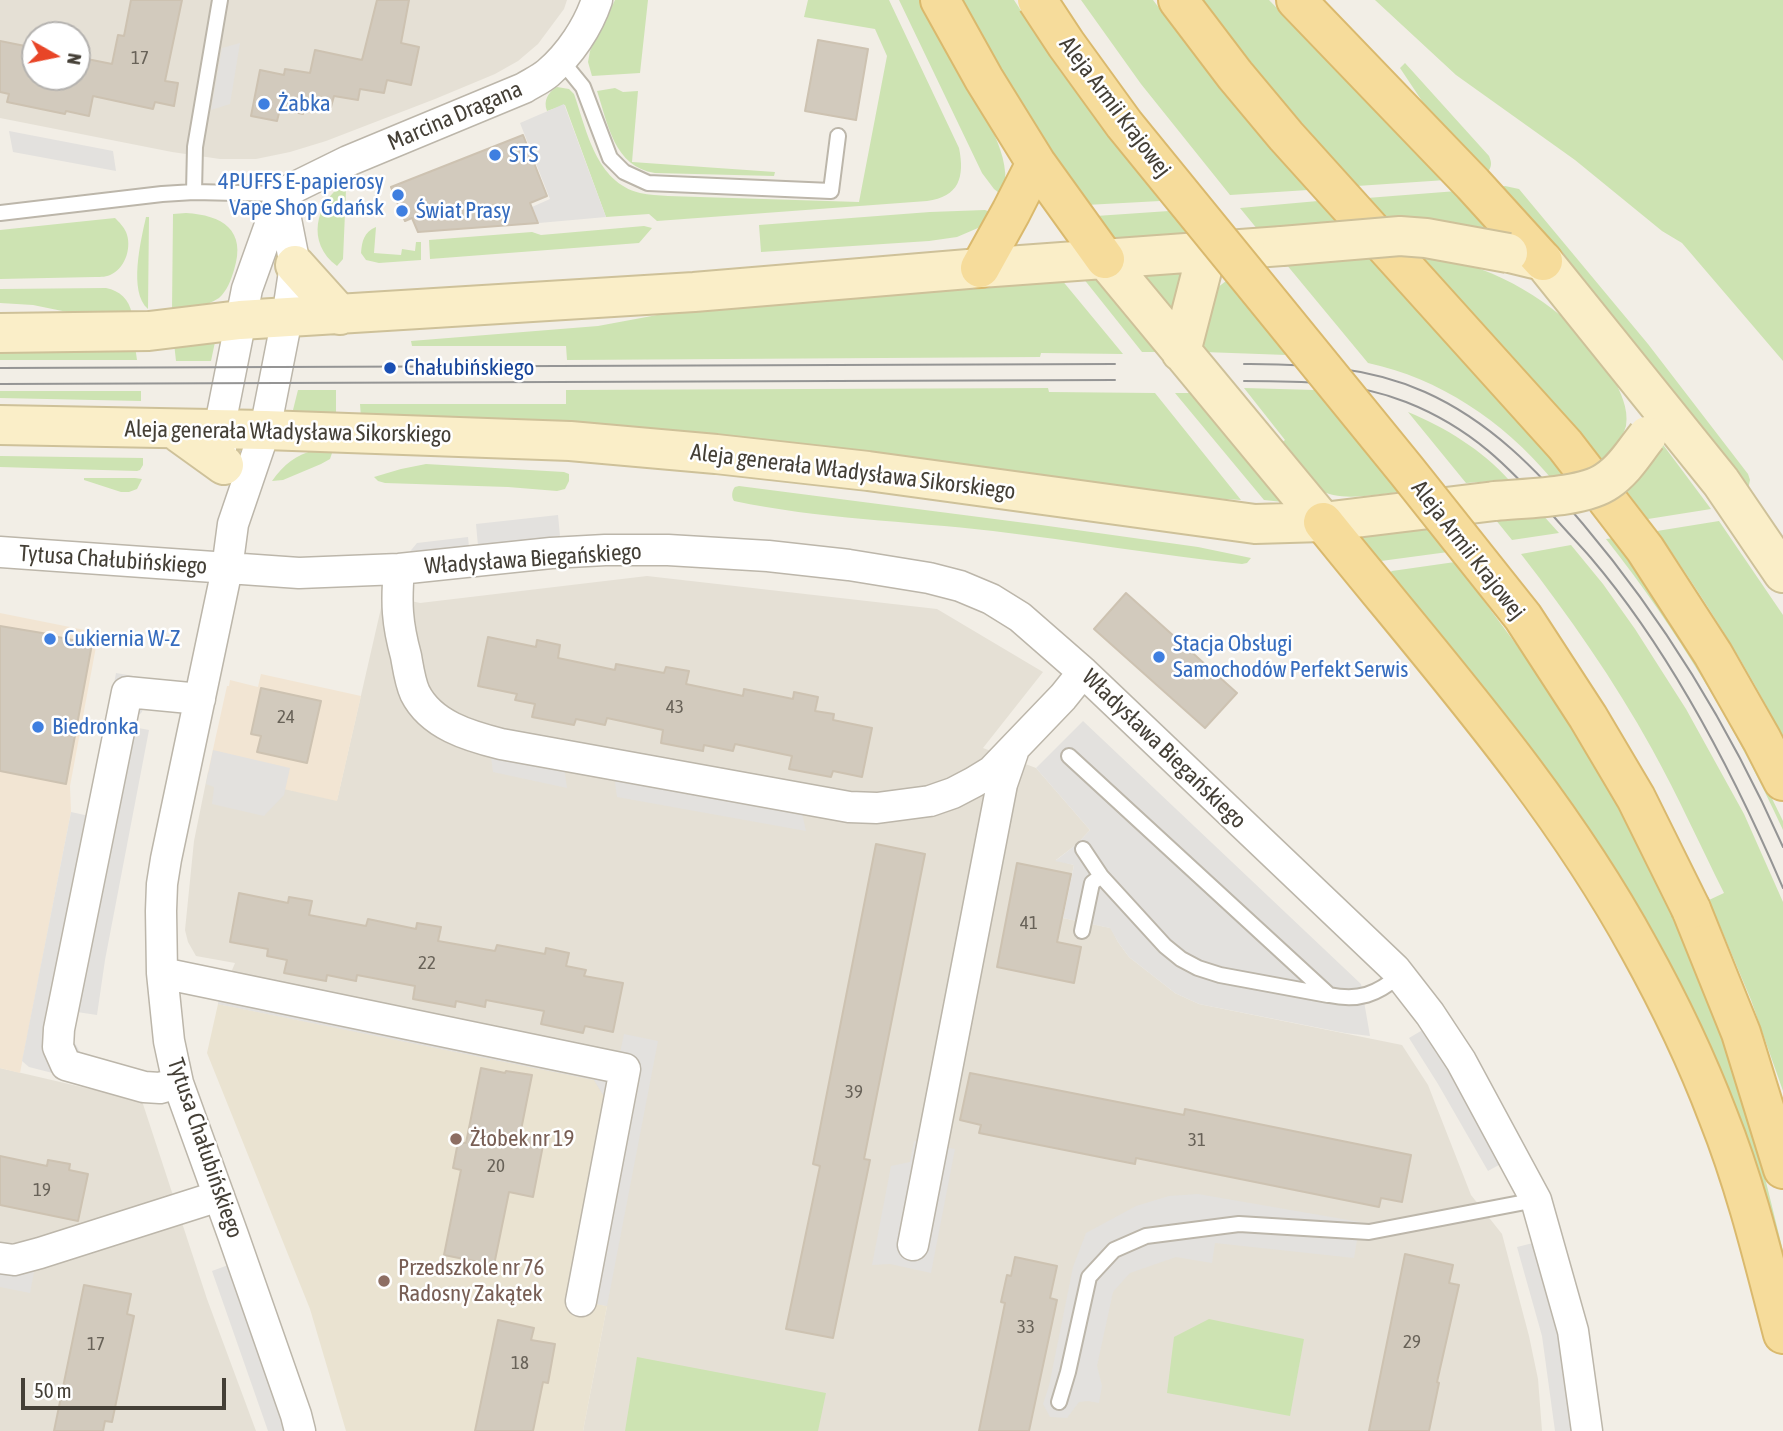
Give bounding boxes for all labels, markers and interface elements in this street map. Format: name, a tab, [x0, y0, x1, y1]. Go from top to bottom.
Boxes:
north arrow	[21, 21, 91, 91]
street label: Aleja Armii Krajowej	[1053, 31, 1177, 183]
house number: 17	[131, 47, 149, 69]
text: N	[63, 52, 87, 66]
street label: Marcina Dragana	[384, 75, 526, 157]
place label: Żabka	[278, 90, 331, 118]
marker: Żabka	[256, 96, 272, 112]
place label: STS	[509, 141, 538, 169]
marker: STS	[487, 147, 503, 163]
place label: 4PUFFS E-papierosy Vape Shop Gdańsk	[218, 168, 384, 222]
marker: 4PUFFS E-papierosy Vape Shop Gdańsk	[390, 187, 406, 203]
place label: Świat Prasy	[416, 197, 511, 225]
marker: Świat Prasy	[394, 203, 410, 219]
place label: Chałubińskiego	[404, 354, 534, 382]
marker: Chałubińskiego	[382, 360, 398, 376]
street label: Aleja generała Władysława Sikorskiego	[124, 415, 452, 449]
street label: Aleja generała Władysława Sikorskiego	[689, 438, 1017, 506]
street label: Aleja Armii Krajowej	[1405, 475, 1531, 625]
street label: Władysława Biegańskiego	[424, 538, 642, 580]
street label: Tytusa Chałubińskiego	[18, 540, 208, 580]
place label: Cukiernia W-Z	[64, 625, 180, 653]
place label: Stacja Obsługi Samochodów Perfekt Serwis	[1173, 630, 1408, 684]
marker: Cukiernia W-Z	[42, 631, 58, 647]
marker: Stacja Obsługi Samochodów Perfekt Serwis	[1151, 649, 1167, 665]
street label: Władysława Biegańskiego	[1076, 664, 1252, 834]
house number: 43	[666, 696, 684, 718]
house number: 24	[277, 706, 295, 728]
place label: Biedronka	[52, 713, 139, 741]
marker: Biedronka	[30, 719, 46, 735]
house number: 41	[1020, 912, 1038, 934]
house number: 22	[418, 952, 436, 974]
street label: Tytusa Chałubińskiego	[161, 1054, 249, 1242]
house number: 39	[845, 1081, 863, 1103]
place label: Żłobek nr 19	[470, 1125, 574, 1153]
house number: 31	[1188, 1129, 1206, 1151]
marker: Żłobek nr 19	[448, 1131, 464, 1147]
house number: 20	[487, 1155, 505, 1177]
house number: 19	[33, 1179, 51, 1201]
place label: Przedszkole nr 76 Radosny Zakątek	[398, 1254, 544, 1308]
marker: Przedszkole nr 76 Radosny Zakątek	[376, 1273, 392, 1289]
house number: 33	[1017, 1316, 1035, 1338]
house number: 29	[1403, 1331, 1421, 1353]
house number: 17	[87, 1333, 105, 1355]
house number: 18	[511, 1352, 529, 1374]
scale bar	[24, 1364, 229, 1408]
text: 50 m	[34, 1378, 72, 1402]

